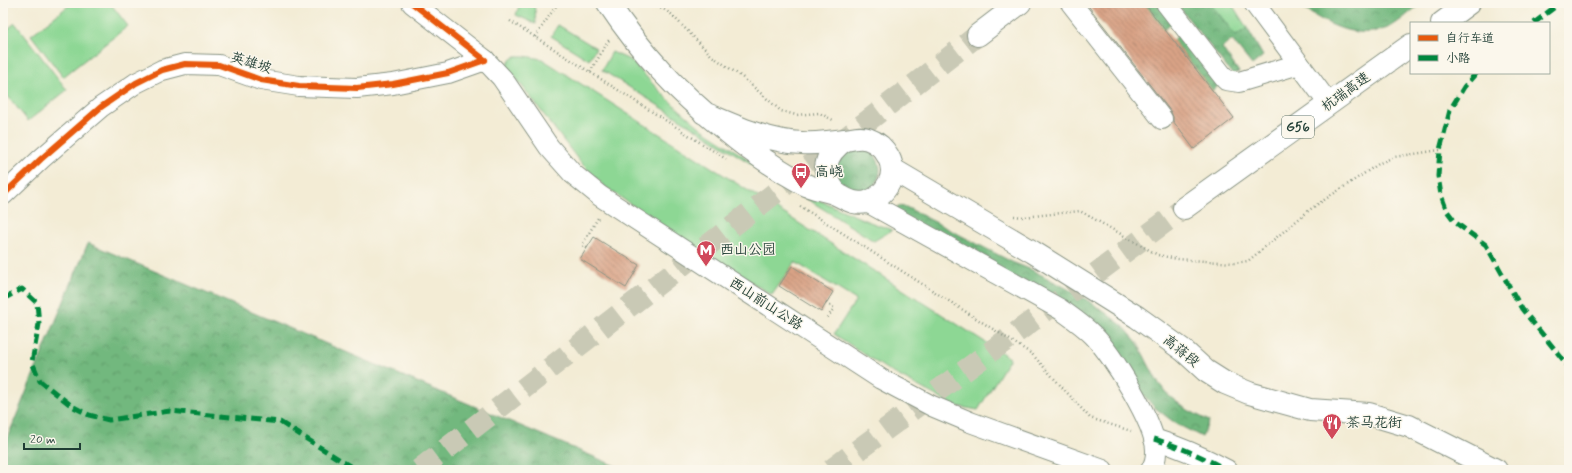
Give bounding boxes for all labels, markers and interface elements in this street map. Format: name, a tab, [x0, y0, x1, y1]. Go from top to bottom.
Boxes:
legend	[1410, 22, 1550, 74]
text: 自行车道	[1446, 31, 1494, 47]
street label: 英雄坡	[228, 48, 274, 78]
text: 小路	[1446, 51, 1470, 67]
street label: 杭瑞高速	[1318, 68, 1374, 116]
road number: G56	[1282, 116, 1314, 138]
bus stop icon: 高峣	[790, 161, 812, 189]
place label: 高峣	[815, 163, 843, 181]
metro station icon: 西山公园	[695, 239, 717, 267]
place label: 西山公园	[720, 241, 776, 259]
street label: 西山前山公路	[726, 274, 806, 334]
street label: 高蒋段	[1159, 331, 1203, 371]
restaurant icon: 茶马花街	[1321, 412, 1343, 440]
place label: 茶马花街	[1346, 414, 1402, 432]
scale bar	[24, 425, 80, 451]
text: 20 m	[30, 432, 56, 448]

